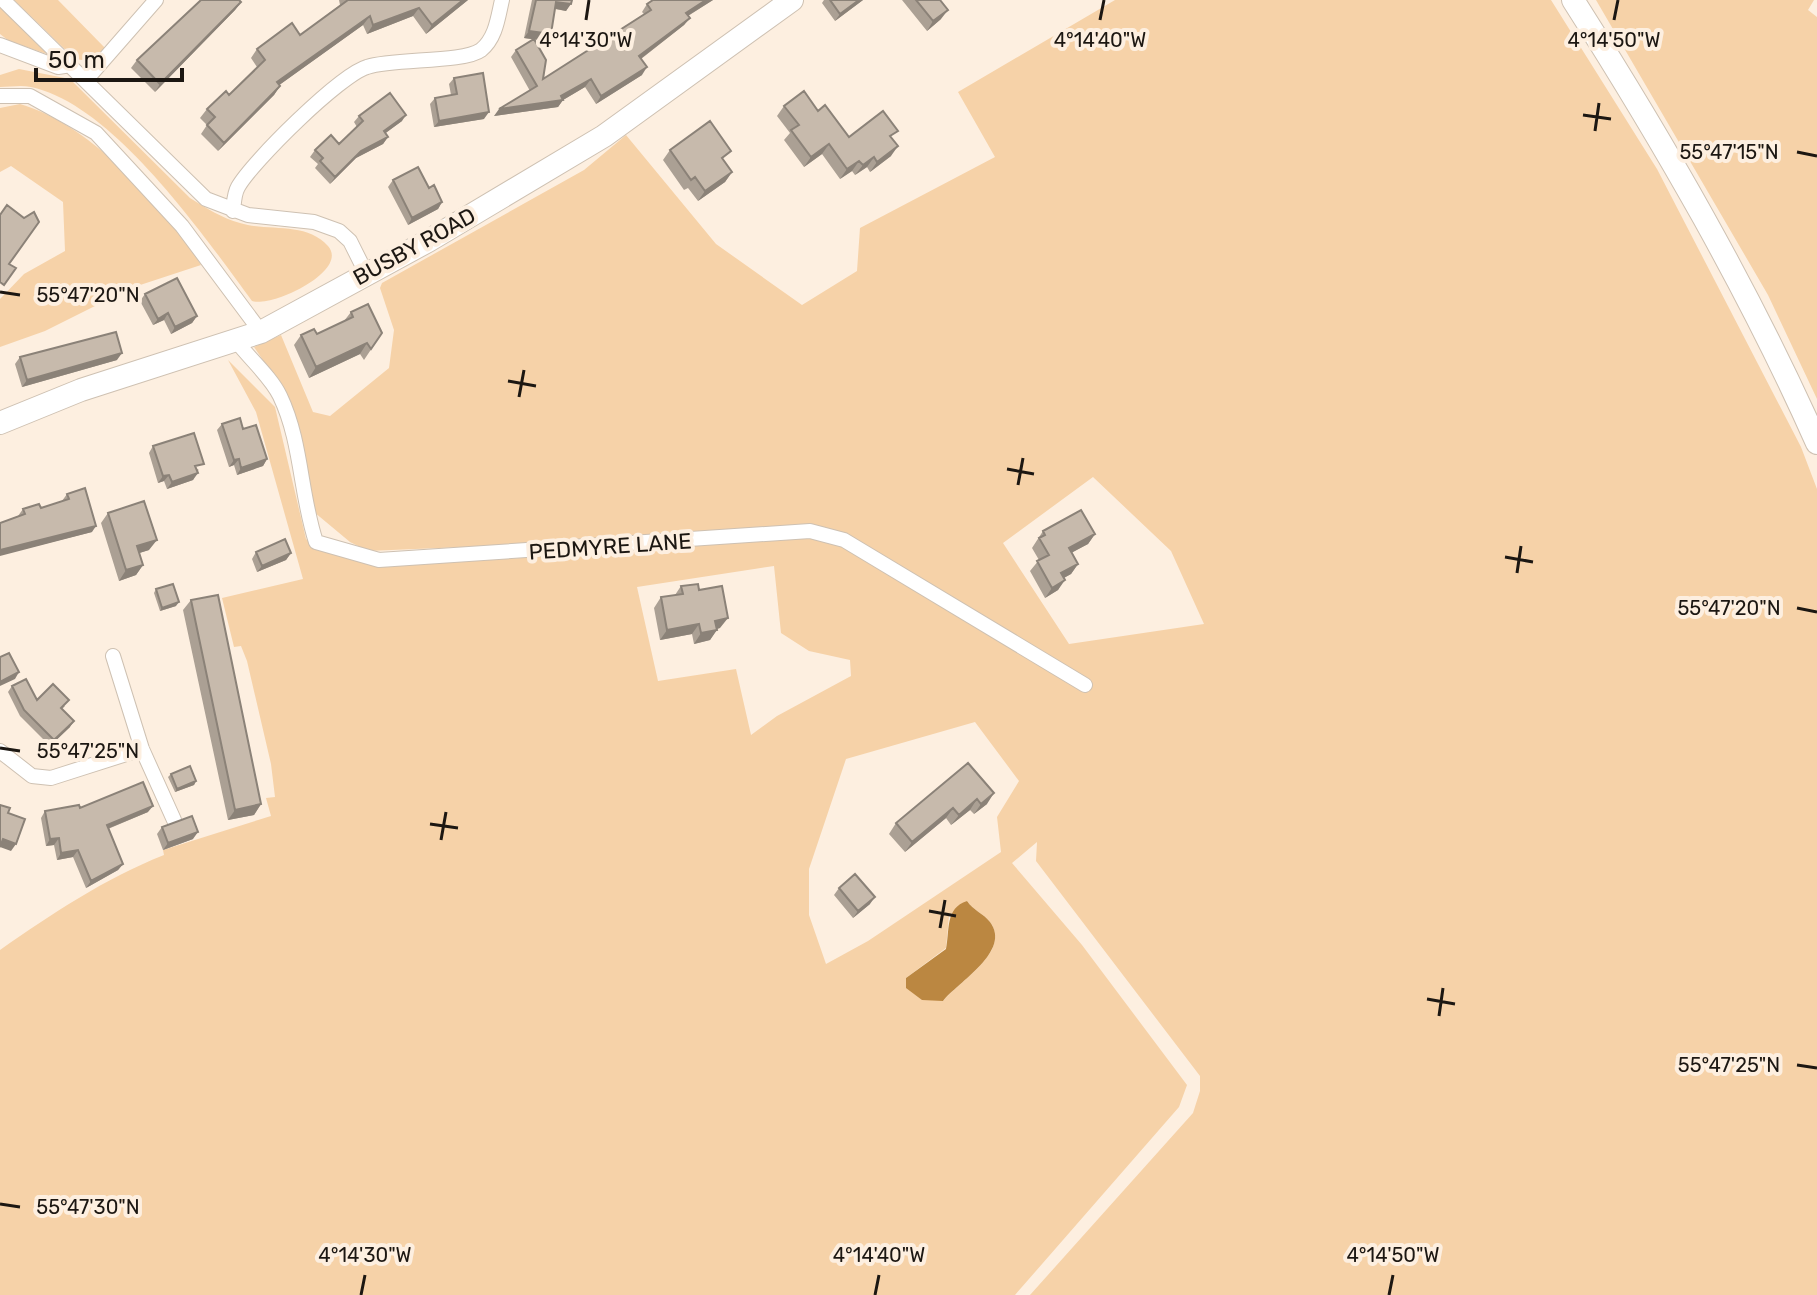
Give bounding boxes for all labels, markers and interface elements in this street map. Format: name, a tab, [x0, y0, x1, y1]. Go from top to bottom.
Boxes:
text: 4°14'30"W	[539, 28, 633, 52]
text: 4°14'40"W	[1054, 28, 1146, 52]
text: 4°14'50"W	[1567, 28, 1661, 52]
scale bar	[36, 32, 182, 82]
text: 50 m	[48, 46, 105, 74]
text: 55°47'15"N	[1679, 140, 1779, 164]
street label: BUSBY ROAD	[348, 202, 480, 291]
text: 55°47'20"N	[36, 283, 140, 307]
street label: PEDMYRE LANE	[528, 527, 692, 566]
text: 55°47'20"N	[1677, 596, 1781, 620]
text: 55°47'25"N	[37, 739, 139, 763]
text: 55°47'25"N	[1678, 1053, 1780, 1077]
text: 55°47'30"N	[36, 1195, 140, 1219]
text: 4°14'30"W	[318, 1243, 412, 1267]
text: 4°14'40"W	[833, 1243, 925, 1267]
text: 4°14'50"W	[1346, 1243, 1440, 1267]

